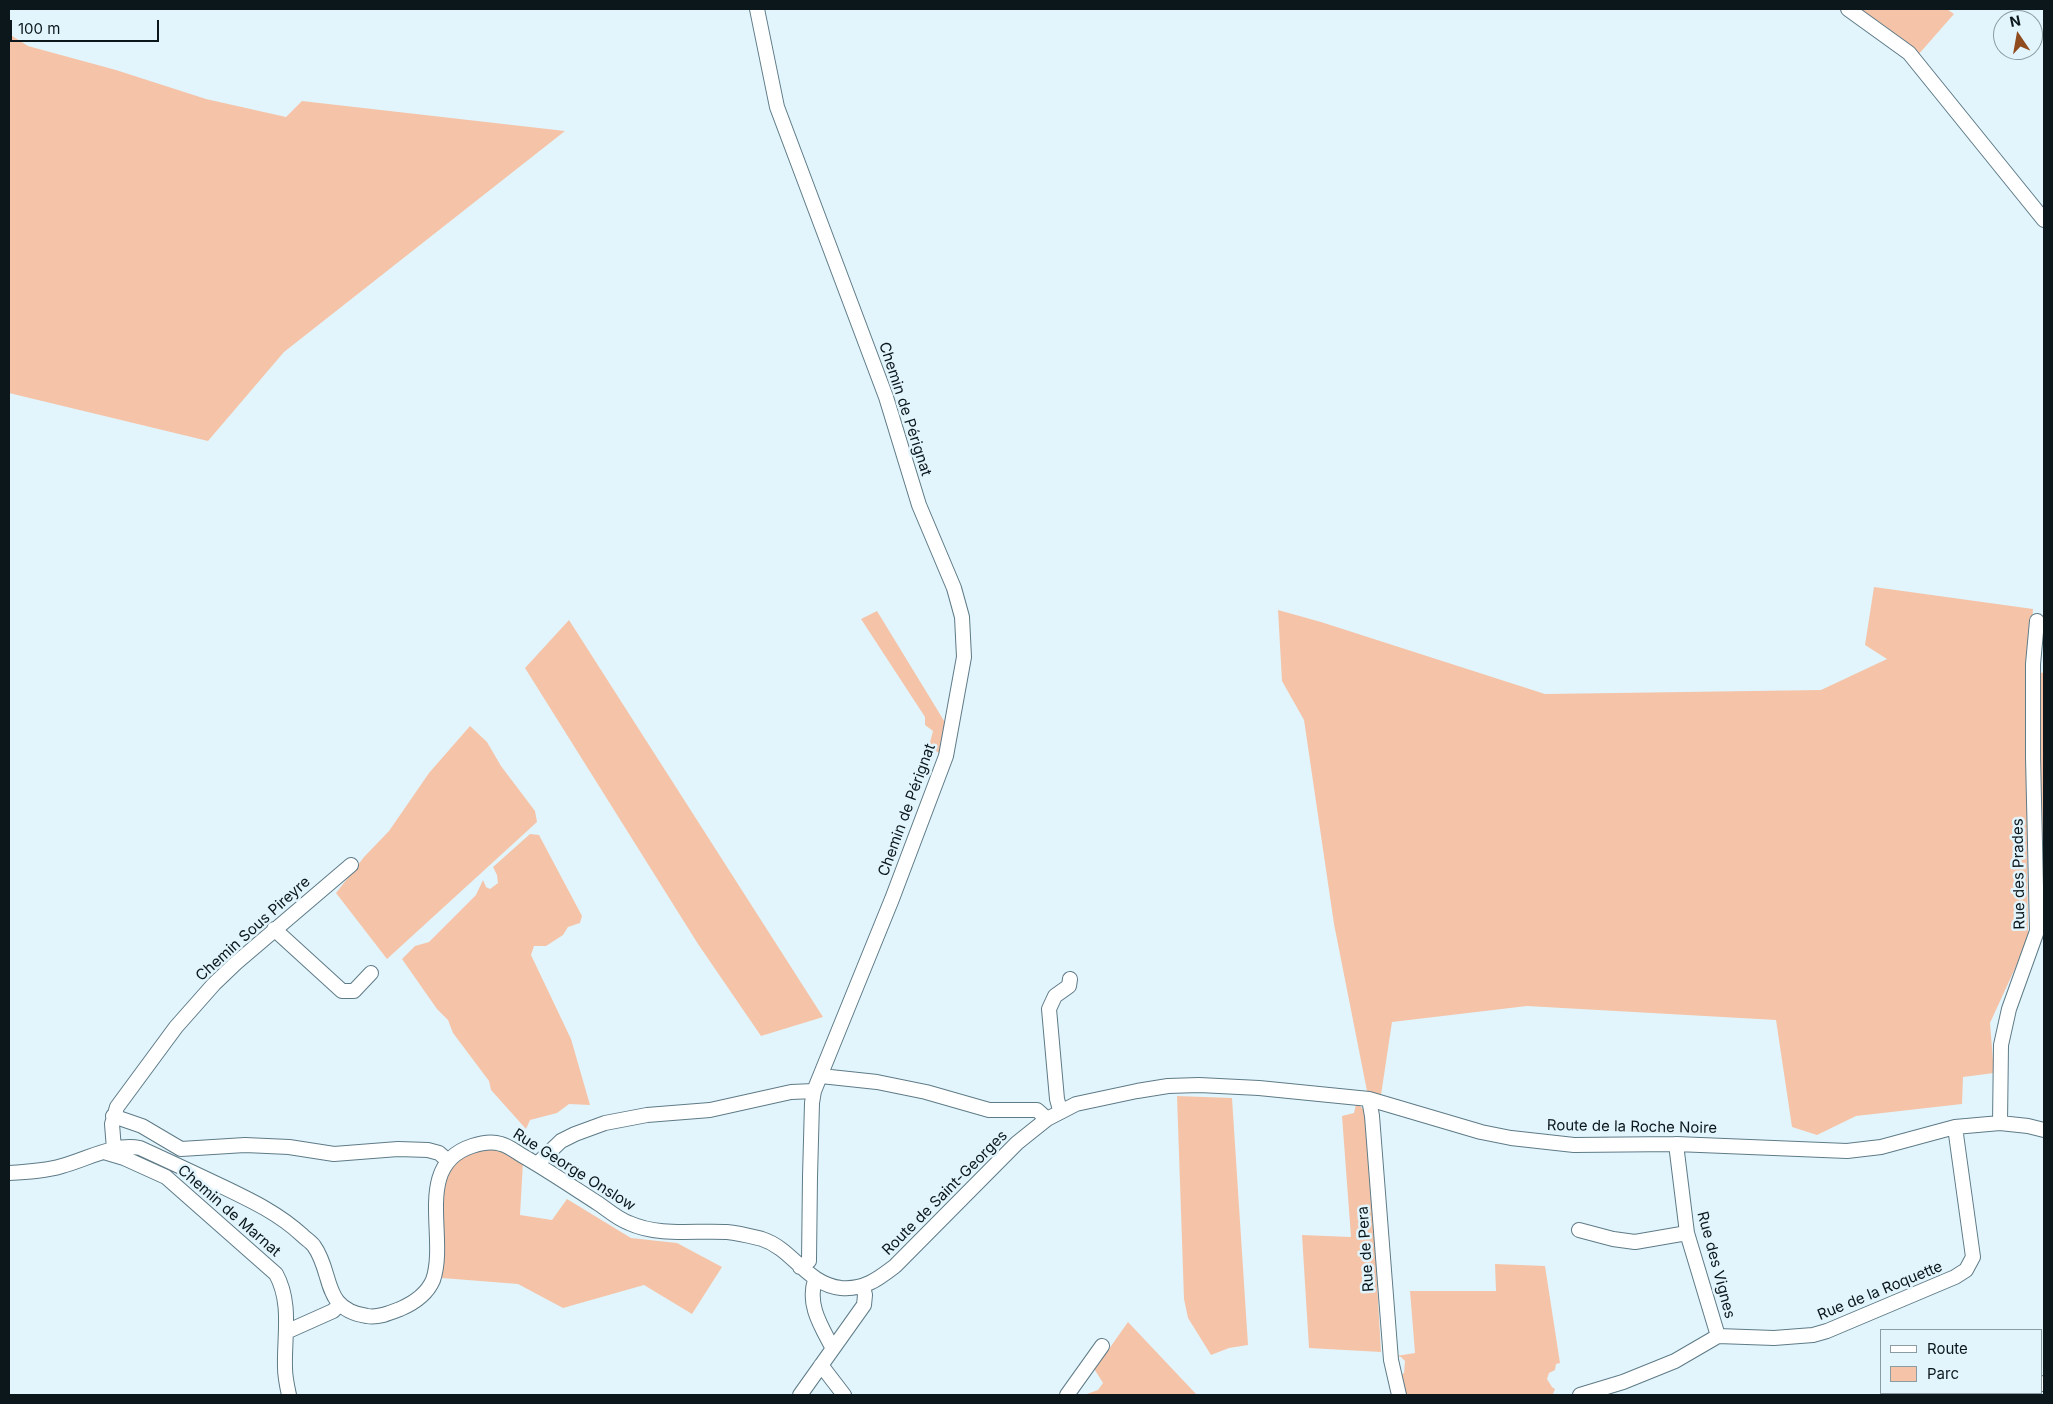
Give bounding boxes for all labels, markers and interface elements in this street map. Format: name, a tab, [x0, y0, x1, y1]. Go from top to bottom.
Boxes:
scale bar	[12, 10, 161, 42]
north arrow	[1993, 10, 2043, 60]
text: N	[2008, 11, 2022, 30]
text: 100 m	[18, 19, 60, 38]
street label: Chemin de Pérignat	[875, 340, 935, 478]
street label: Chemin de Pérignat	[875, 741, 939, 879]
street label: Rue des Prades	[2009, 818, 2029, 930]
street label: Chemin Sous Pireyre	[192, 873, 314, 985]
street label: Route de la Roche Noire	[1547, 1117, 1717, 1137]
street label: Rue George Onslow	[510, 1125, 638, 1215]
street label: Route de Saint-Georges	[879, 1127, 1011, 1259]
street label: Chemin de Marnat	[174, 1161, 284, 1261]
street label: Rue de Pera	[1354, 1206, 1378, 1292]
street label: Rue des Vignes	[1693, 1209, 1739, 1321]
street label: Rue de la Roquette	[1815, 1258, 1945, 1324]
legend	[1880, 1329, 2043, 1394]
text: Route	[1927, 1339, 1968, 1358]
text: Parc	[1927, 1364, 1959, 1383]

